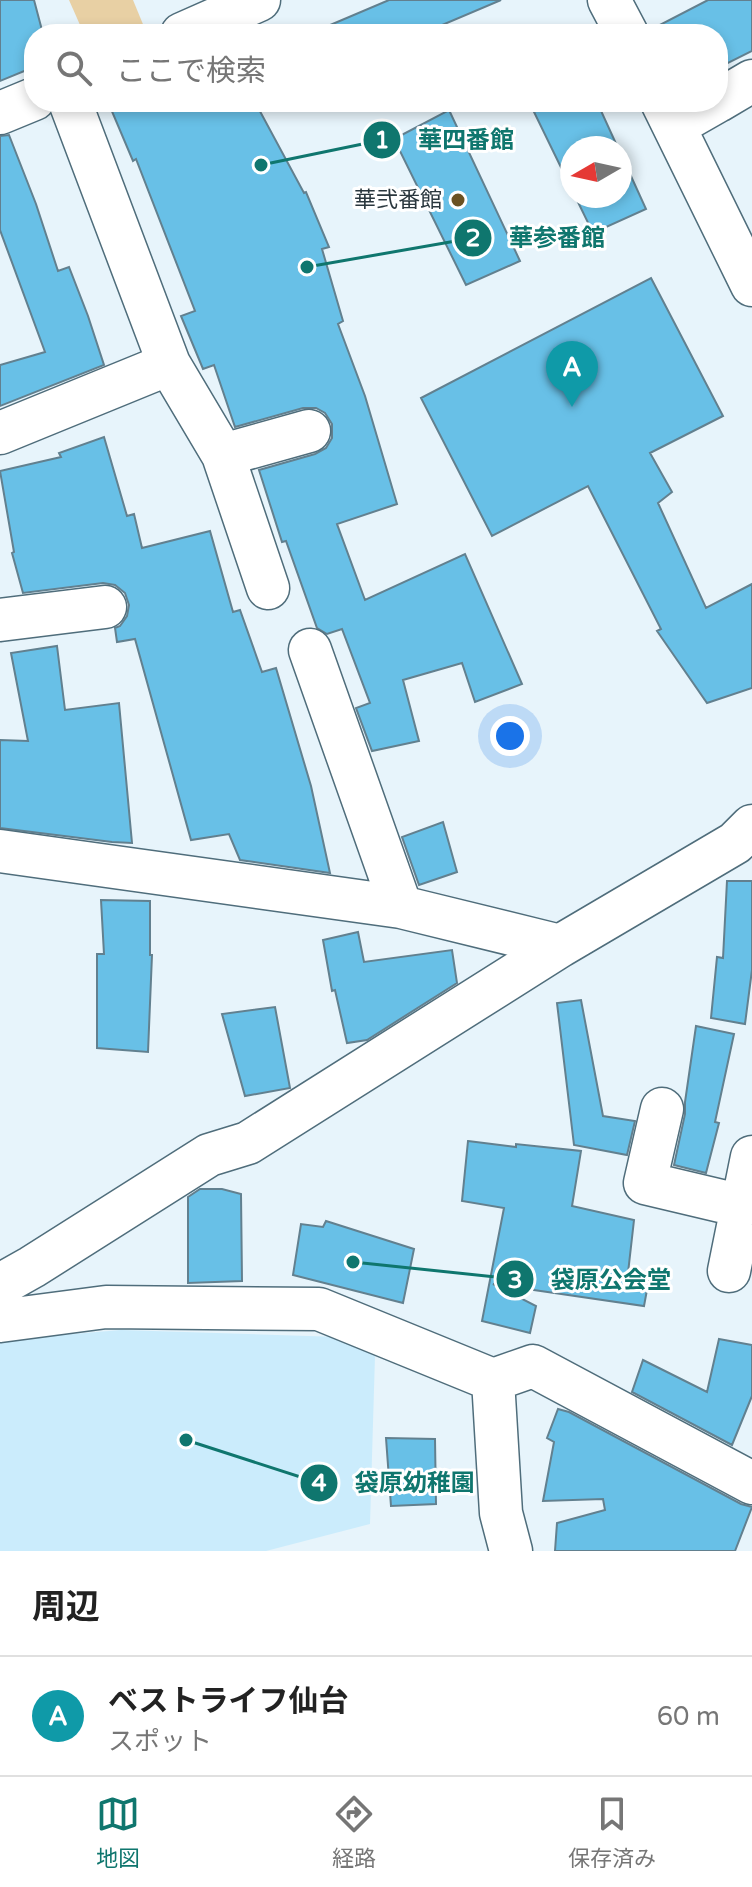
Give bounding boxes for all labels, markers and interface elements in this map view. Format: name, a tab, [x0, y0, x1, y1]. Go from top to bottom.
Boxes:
search box	[24, 24, 728, 112]
icon: search	[52, 46, 96, 90]
text: ここで検索	[116, 53, 266, 90]
callout: 華四番館	[362, 116, 530, 164]
text: 1	[374, 126, 390, 155]
text: 華四番館	[418, 126, 514, 155]
north arrow	[560, 136, 632, 208]
place label: 華弐番館	[354, 187, 442, 213]
marker: 華弐番館	[449, 191, 467, 209]
callout: 華参番館	[453, 214, 621, 262]
text: 2	[465, 224, 481, 253]
text: 華参番館	[509, 224, 605, 253]
pin: A	[546, 341, 598, 407]
your location	[490, 716, 530, 756]
callout: 袋原公会堂	[495, 1255, 687, 1303]
text: 3	[507, 1266, 523, 1295]
text: 袋原公会堂	[550, 1266, 671, 1295]
callout: 袋原幼稚園	[299, 1459, 491, 1507]
text: 4	[311, 1469, 327, 1498]
text: 袋原幼稚園	[354, 1469, 475, 1498]
text: 周辺	[32, 1587, 100, 1628]
text: ベストライフ仙台	[108, 1683, 349, 1720]
text: A	[48, 1701, 68, 1732]
text: 60 m	[657, 1701, 720, 1732]
text: スポット	[108, 1726, 212, 1757]
tab: 地図	[96, 1792, 140, 1872]
tab: 経路	[332, 1792, 376, 1872]
tab: 保存済み	[568, 1792, 656, 1872]

